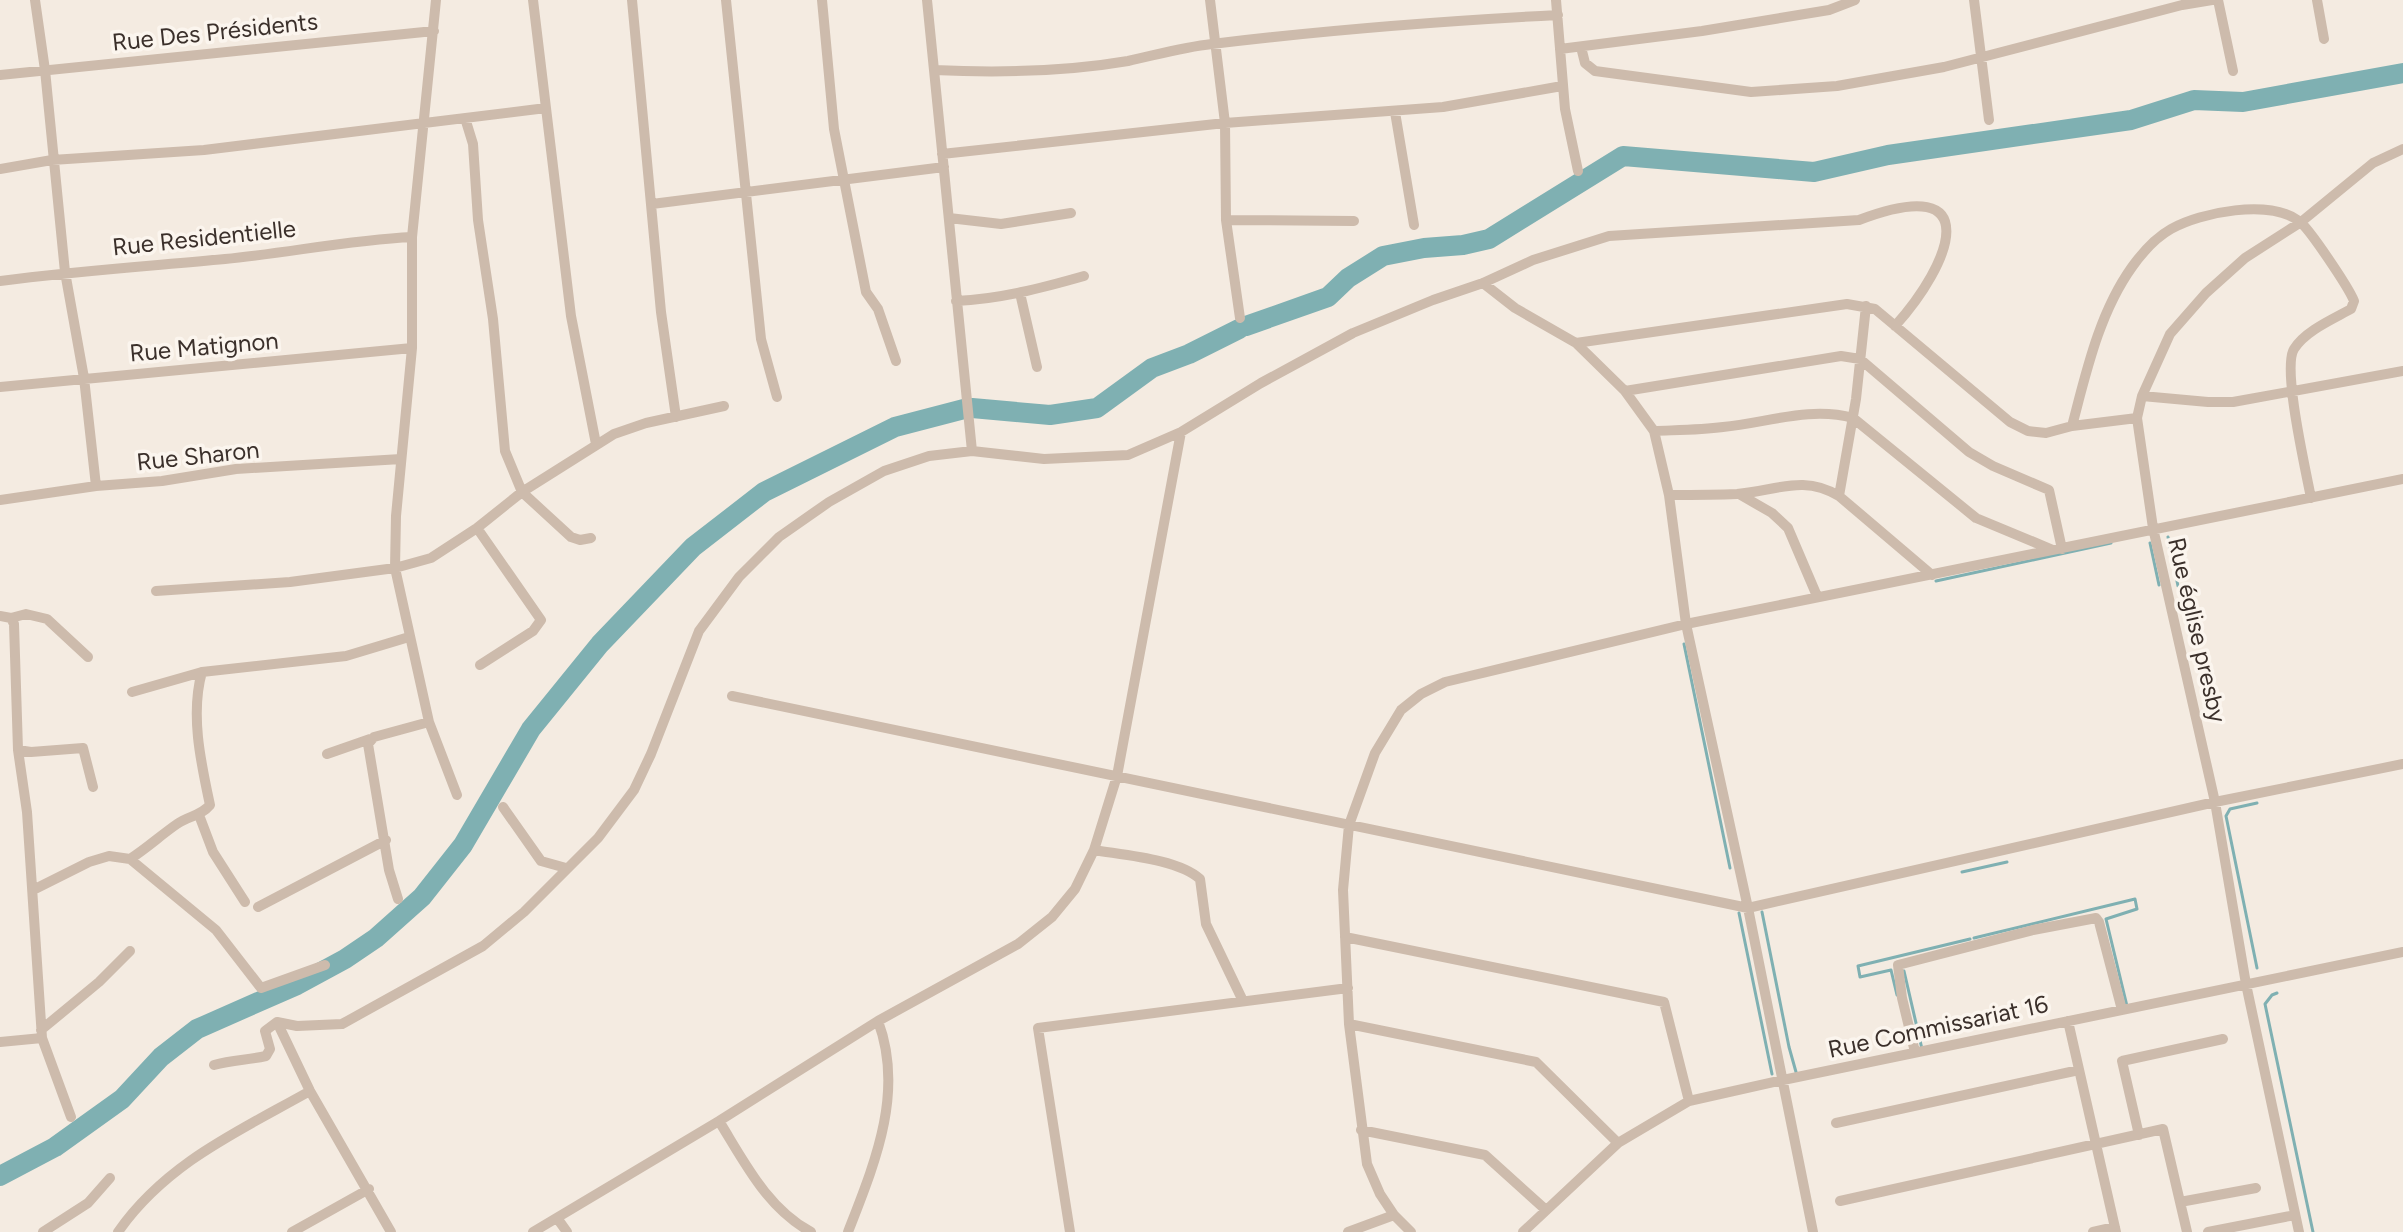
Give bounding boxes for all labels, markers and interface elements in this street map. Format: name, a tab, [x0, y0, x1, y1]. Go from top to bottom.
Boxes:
street label: Rue Des Présidents	[111, 6, 319, 57]
street label: Rue Residentielle	[111, 213, 297, 262]
street label: Rue Matignon	[128, 326, 280, 367]
street label: Rue Sharon	[135, 435, 261, 476]
street label: Rue église presby	[2162, 535, 2233, 725]
street label: Rue Commissariat 16	[1825, 989, 2051, 1064]

